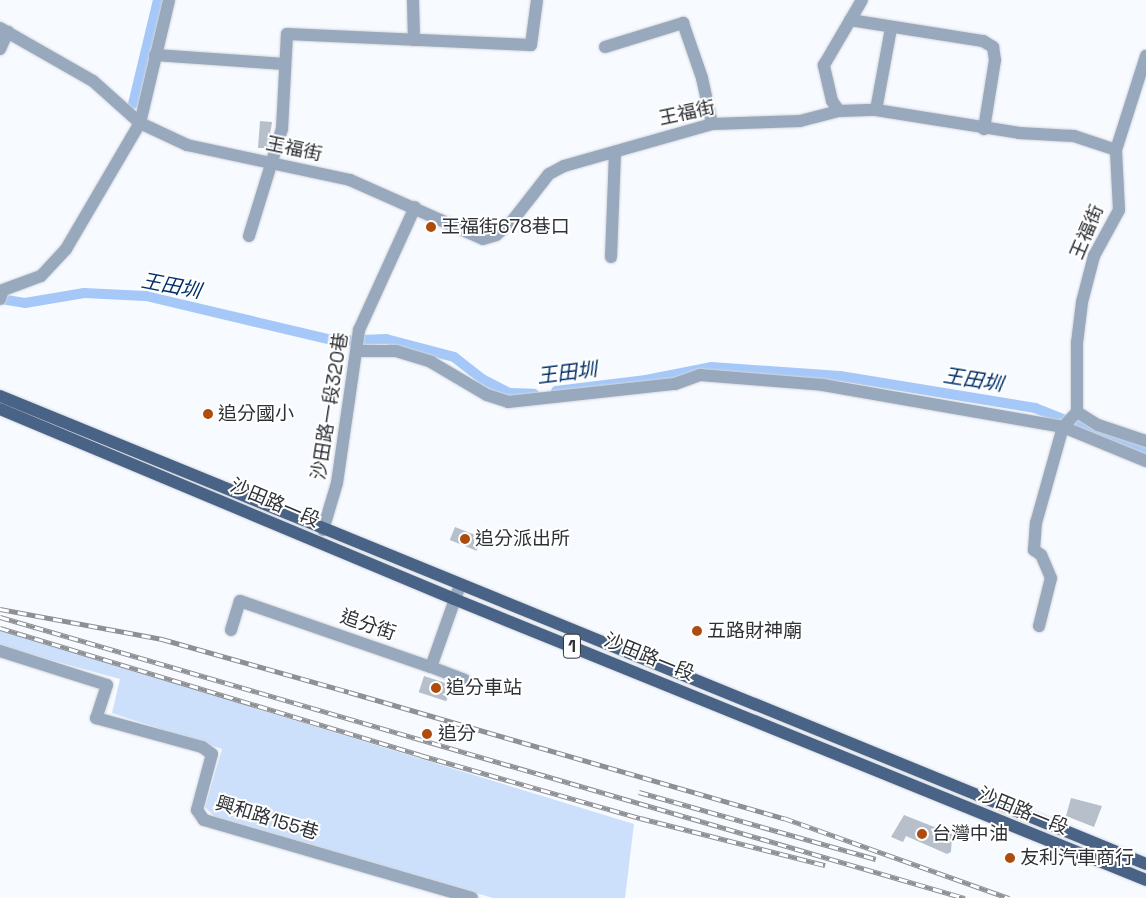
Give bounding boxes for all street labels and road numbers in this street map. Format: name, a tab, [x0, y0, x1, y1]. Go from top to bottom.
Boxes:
street label: 王福街	[657, 96, 717, 130]
street label: 王福街	[264, 132, 324, 166]
street label: 王福街	[1065, 201, 1109, 263]
street label: 沙田路一段320巷	[307, 331, 353, 481]
street label: 沙田路一段	[227, 474, 323, 532]
street label: 追分街	[337, 605, 399, 645]
street label: 沙田路一段	[601, 629, 697, 685]
road number: 1	[562, 630, 582, 661]
street label: 沙田路一段	[975, 783, 1071, 839]
street label: 興和路155巷	[213, 791, 321, 845]

